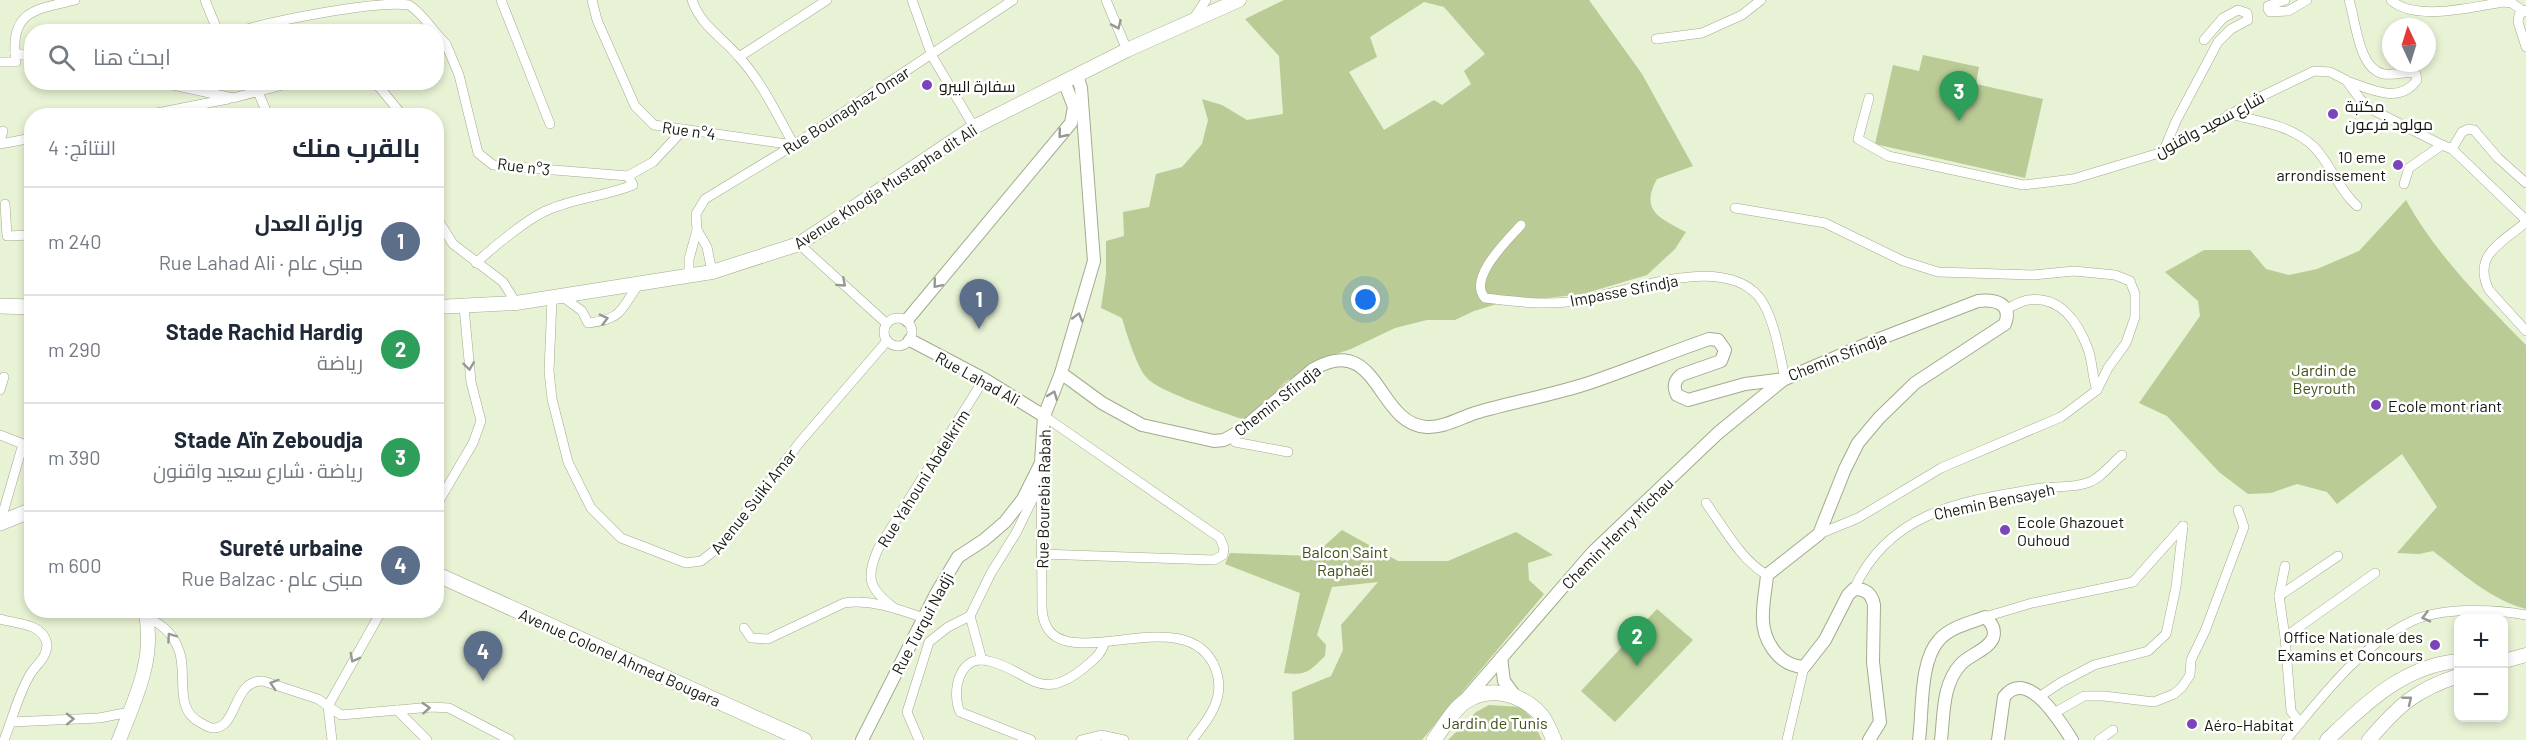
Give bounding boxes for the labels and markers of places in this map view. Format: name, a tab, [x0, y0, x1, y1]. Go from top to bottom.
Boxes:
pin: 3	[1940, 72, 1978, 121]
place label: سفارة البيرو	[939, 76, 1016, 96]
marker: سفارة البيرو	[920, 78, 934, 92]
place label: مكتبة مولود فرعون	[2345, 96, 2433, 135]
marker: مكتبة مولود فرعون	[2326, 107, 2340, 121]
place label: 10 eme arrondissement	[2276, 147, 2386, 184]
marker: 10 eme arrondissement	[2391, 158, 2405, 172]
pin: 1	[960, 280, 998, 329]
place label: Ecole mont riant	[2388, 396, 2502, 415]
marker: Ecole mont riant	[2369, 398, 2383, 412]
place label: Ecole Ghazouet Ouhoud	[2017, 512, 2124, 549]
marker: Ecole Ghazouet Ouhoud	[1998, 523, 2012, 537]
pin: 2	[1618, 616, 1656, 666]
place label: Office Nationale des Examins et Concours	[2277, 627, 2423, 664]
pin: 4	[464, 632, 502, 681]
marker: Office Nationale des Examins et Concours	[2428, 638, 2442, 652]
place label: Aéro-Habitat	[2204, 715, 2294, 734]
marker: Aéro-Habitat	[2185, 717, 2199, 731]

